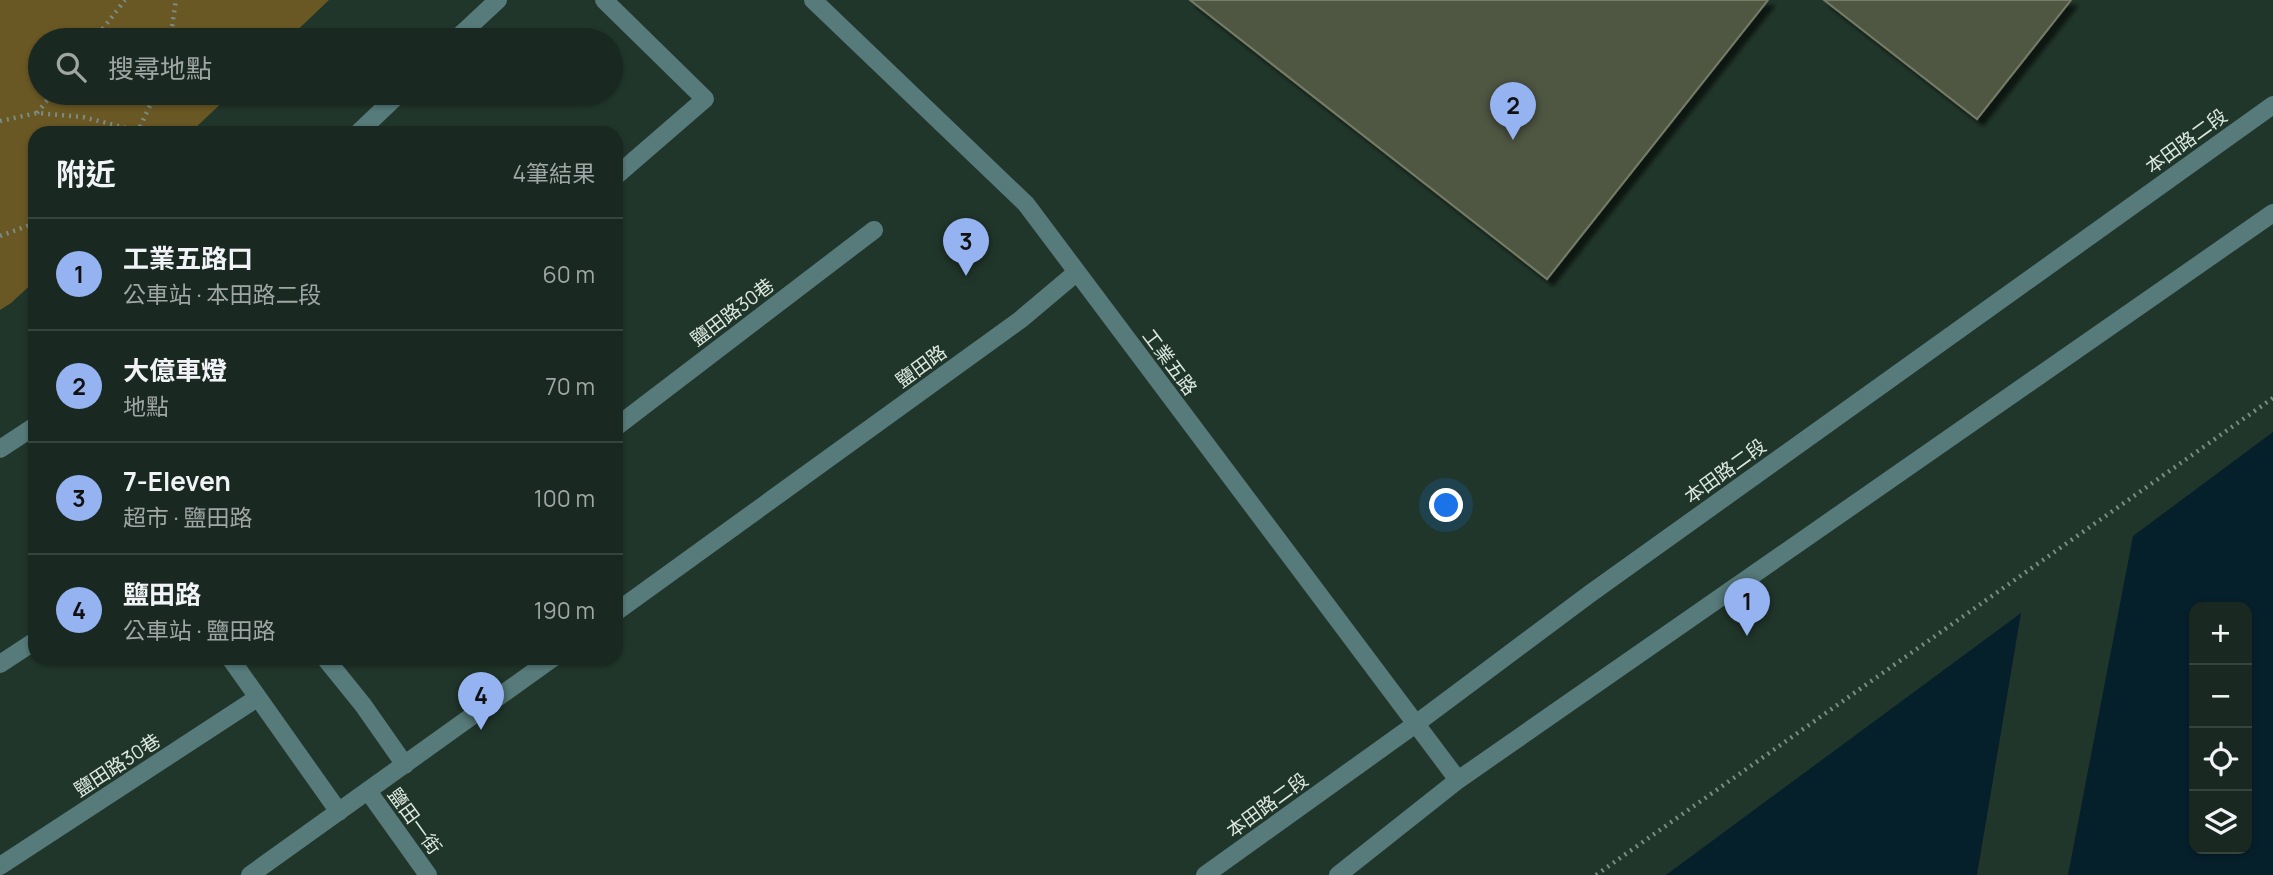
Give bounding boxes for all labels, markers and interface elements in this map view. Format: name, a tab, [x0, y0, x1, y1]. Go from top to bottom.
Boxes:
search box	[28, 28, 623, 105]
icon: search	[52, 48, 90, 86]
text: 搜尋地點	[108, 50, 212, 86]
pin: 2	[1490, 82, 1536, 140]
street label: 本田路二段	[2140, 103, 2232, 179]
text: 附近	[56, 153, 116, 194]
text: 4筆結果	[512, 157, 595, 189]
pin: 3	[943, 218, 989, 276]
text: 工業五路口	[123, 240, 253, 276]
text: 1	[74, 258, 84, 290]
text: 60 m	[543, 258, 595, 290]
street label: 鹽田路30巷	[685, 272, 779, 352]
text: 公車站 · 本田路二段	[123, 278, 321, 310]
street label: 工業五路	[1137, 324, 1203, 400]
street label: 鹽田路	[890, 339, 952, 393]
text: 大億車燈	[123, 352, 227, 388]
text: 2	[72, 370, 86, 402]
text: 70 m	[545, 370, 595, 402]
text: 地點	[123, 390, 169, 422]
street label: 本田路二段	[1679, 433, 1771, 509]
text: 7-Eleven	[123, 463, 231, 499]
text: 3	[72, 482, 86, 514]
text: 100 m	[534, 482, 595, 514]
your location	[1429, 488, 1463, 522]
text: 超市 · 鹽田路	[123, 501, 252, 533]
text: 鹽田路	[123, 576, 201, 612]
pin: 1	[1724, 578, 1770, 636]
text: 4	[72, 594, 86, 626]
text: 190 m	[534, 594, 595, 626]
map controls	[2189, 602, 2252, 854]
button: +	[2189, 602, 2252, 665]
text: 公車站 · 鹽田路	[123, 614, 275, 646]
button: −	[2189, 665, 2252, 728]
pin: 4	[458, 672, 504, 730]
street label: 鹽田路30巷	[69, 727, 165, 803]
button: locate	[2189, 728, 2252, 791]
street label: 本田路二段	[1221, 767, 1313, 843]
street label: 鹽田一街	[382, 783, 448, 859]
button: layers	[2189, 791, 2252, 854]

